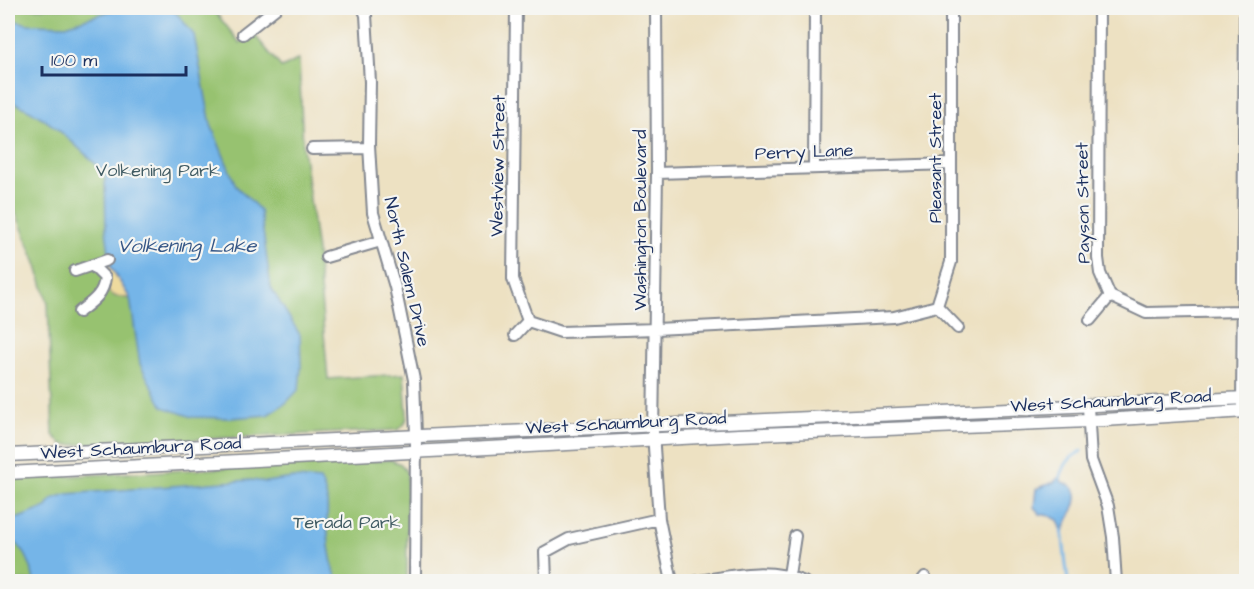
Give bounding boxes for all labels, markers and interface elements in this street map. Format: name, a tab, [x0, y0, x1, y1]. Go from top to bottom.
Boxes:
scale bar	[42, 39, 186, 77]
text: 100 m	[51, 48, 97, 73]
street label: Pleasant Street	[923, 92, 948, 223]
street label: Westview Street	[484, 94, 512, 237]
street label: Washington Boulevard	[628, 130, 654, 310]
street label: Perry Lane	[754, 138, 854, 167]
street label: Payson Street	[1069, 141, 1098, 264]
park label: Volkening Park	[96, 158, 220, 184]
street label: North Salem Drive	[378, 195, 436, 349]
water label: Volkening Lake	[118, 232, 257, 261]
street label: West Schaumburg Road	[1010, 383, 1212, 420]
street label: West Schaumburg Road	[525, 405, 727, 442]
street label: West Schaumburg Road	[40, 430, 242, 467]
park label: Terada Park	[293, 510, 401, 535]

